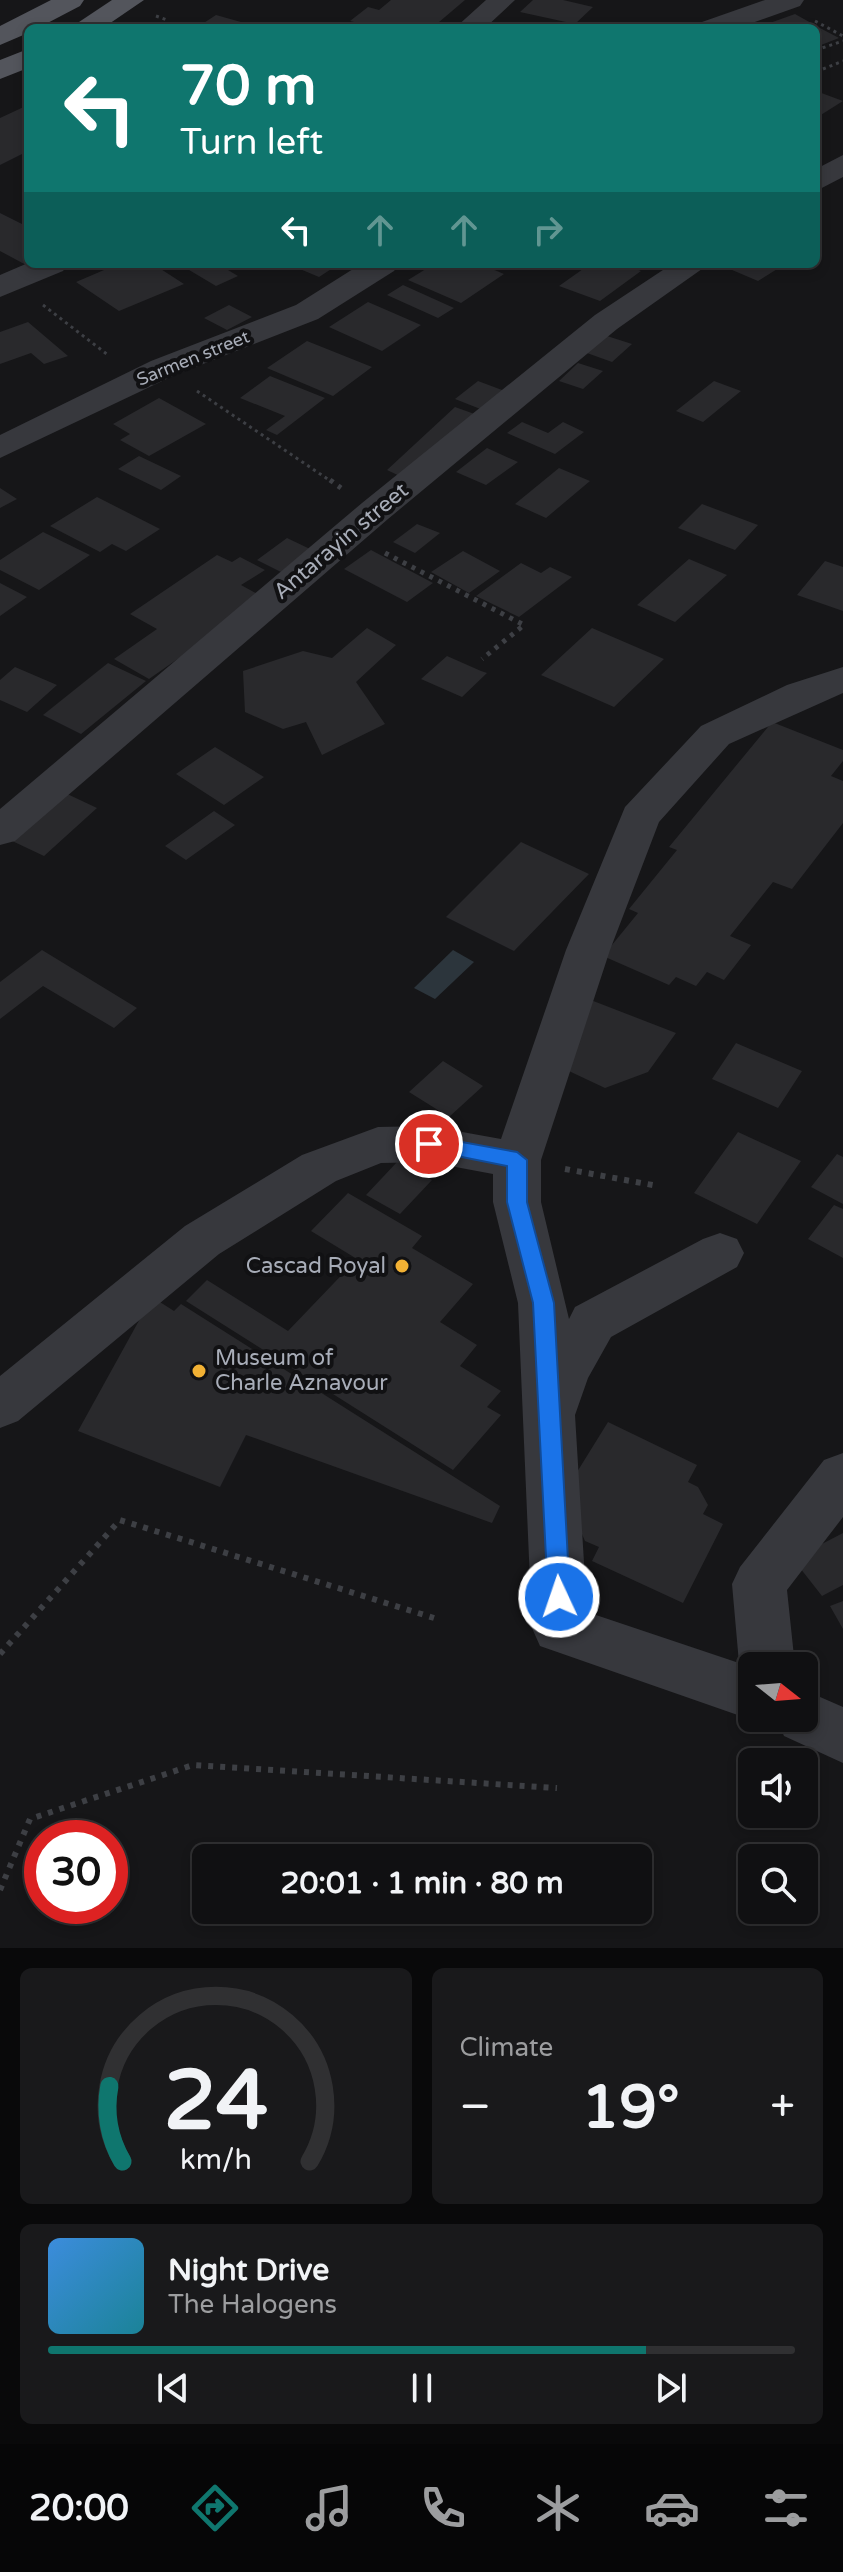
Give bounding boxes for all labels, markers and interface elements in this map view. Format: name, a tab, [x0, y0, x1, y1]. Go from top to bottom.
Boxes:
text: 70 m	[180, 53, 316, 120]
icon: left	[48, 56, 152, 160]
text: Turn left	[180, 121, 323, 164]
icon: left	[274, 208, 318, 252]
icon: ahead	[358, 208, 402, 252]
icon: ahead	[442, 208, 486, 252]
icon: right	[526, 208, 570, 252]
street label: Sarmen street	[133, 325, 253, 391]
street label: Antarayin street	[268, 477, 414, 605]
pin	[395, 1110, 463, 1178]
icon: arrive	[407, 1122, 451, 1166]
place label: Cascad Royal	[246, 1253, 386, 1279]
marker: Cascad Royal	[393, 1257, 411, 1275]
place label: Museum of Charle Aznavour	[215, 1345, 388, 1396]
marker: Museum of Charle Aznavour	[190, 1362, 208, 1380]
position arrow	[517, 1555, 601, 1639]
north arrow	[738, 1652, 818, 1732]
map controls	[738, 1652, 818, 1924]
button: sound	[738, 1748, 818, 1828]
speed limit sign: 30	[24, 1820, 128, 1924]
button: search	[738, 1844, 818, 1924]
text: 20:01 · 1 min · 80 m	[281, 1865, 563, 1902]
text: Climate	[460, 2032, 553, 2063]
text: 24	[164, 2052, 268, 2152]
text: 19°	[582, 2072, 680, 2144]
text: −	[460, 2081, 491, 2134]
text: +	[770, 2081, 795, 2134]
text: km/h	[180, 2143, 252, 2177]
text: Night Drive	[168, 2252, 329, 2289]
text: The Halogens	[168, 2289, 337, 2320]
icon: previous	[151, 2366, 195, 2410]
icon: pause	[400, 2366, 444, 2410]
icon: next	[649, 2366, 693, 2410]
icon: directions	[187, 2480, 243, 2536]
icon: music	[301, 2480, 357, 2536]
icon: phone	[415, 2480, 471, 2536]
icon: climate	[530, 2480, 586, 2536]
icon: car	[644, 2480, 700, 2536]
icon: filters	[758, 2480, 814, 2536]
text: 20:00	[29, 2487, 129, 2530]

